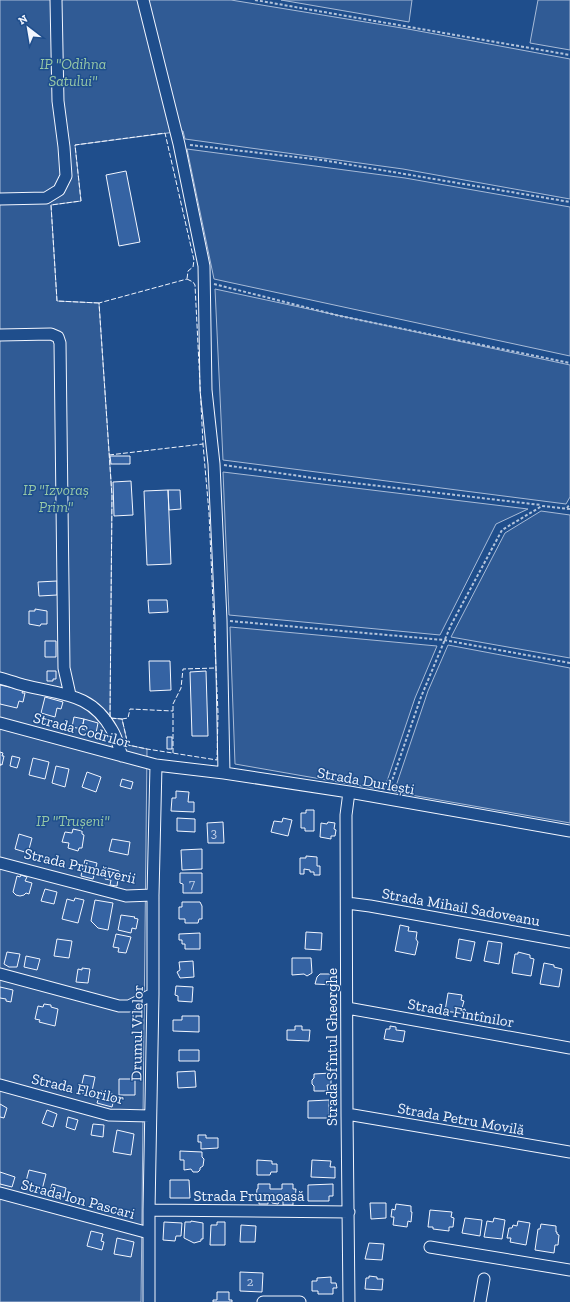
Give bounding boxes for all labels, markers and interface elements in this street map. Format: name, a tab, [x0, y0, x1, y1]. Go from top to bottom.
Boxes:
north arrow	[8, 8, 48, 48]
text: N	[16, 12, 31, 28]
park label: IP "Odihna Satului"	[40, 55, 106, 90]
park label: IP "Izvoraș Prim"	[23, 481, 89, 516]
street label: Strada Codrilor	[31, 708, 133, 752]
street label: Strada Durlești	[316, 764, 416, 798]
park label: IP "Trușeni"	[36, 812, 110, 830]
house number: 3	[211, 825, 217, 840]
street label: Strada Primăverii	[22, 844, 138, 888]
house number: 7	[189, 876, 195, 891]
street label: Strada Mihail Sadoveanu	[381, 884, 542, 930]
street label: Strada Sfîntul Gheorghe	[323, 968, 341, 1126]
street label: Drumul Vilelor	[127, 985, 147, 1081]
street label: Strada Fîntînilor	[406, 995, 516, 1031]
street label: Strada Florilor	[30, 1070, 126, 1108]
street label: Strada Petru Movilă	[396, 1099, 526, 1139]
street label: Strada Ion Pascari	[19, 1175, 137, 1223]
street label: Strada Frumoasă	[194, 1187, 304, 1205]
house number: 2	[247, 1274, 254, 1289]

